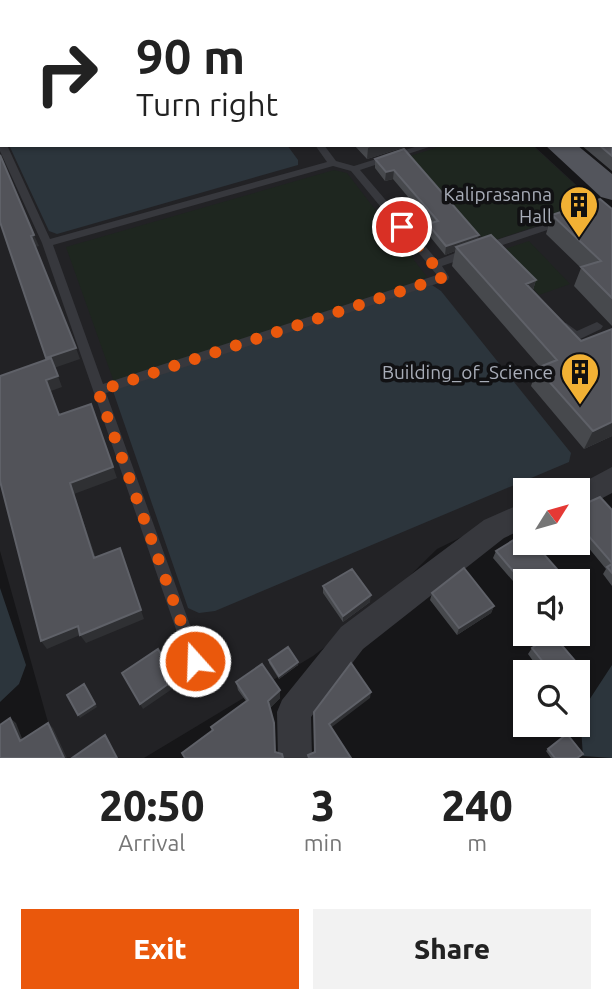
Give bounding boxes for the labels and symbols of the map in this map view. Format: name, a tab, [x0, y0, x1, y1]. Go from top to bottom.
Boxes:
place label: Kaliprasanna Hall	[444, 183, 552, 227]
building icon: Kaliprasanna Hall	[558, 184, 600, 239]
pin	[372, 197, 432, 257]
building icon: Building_of_Science	[559, 351, 601, 406]
place label: Building_of_Science	[382, 361, 553, 383]
north arrow	[513, 478, 590, 555]
position arrow	[158, 624, 232, 698]

